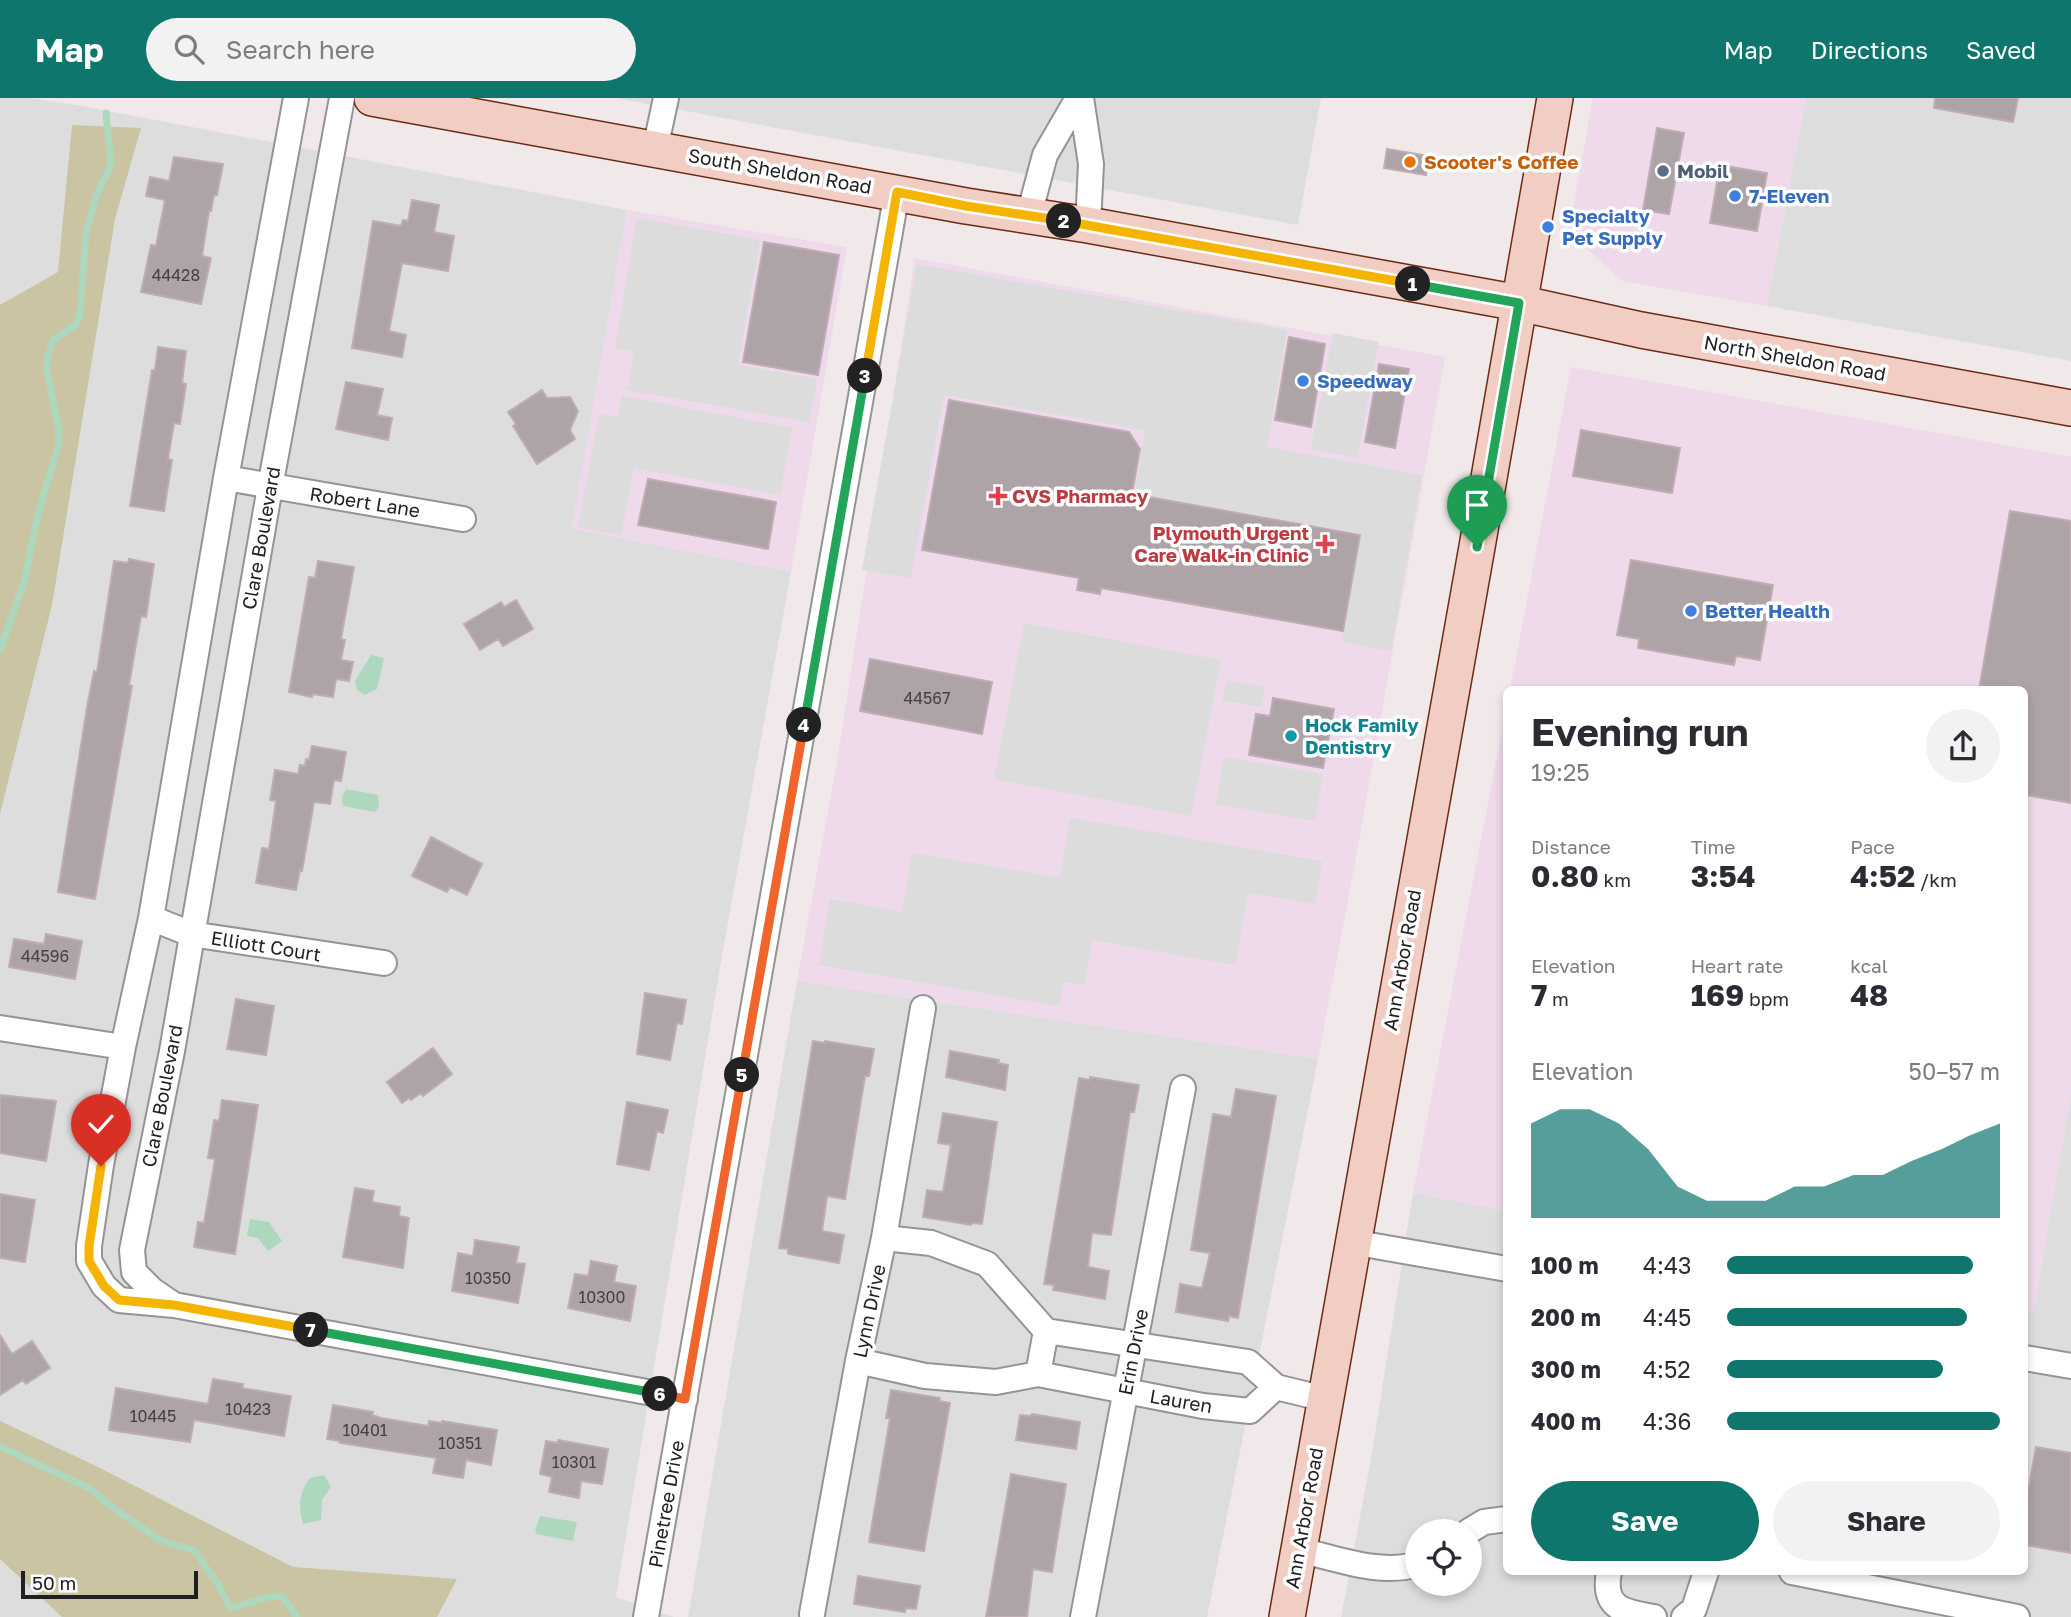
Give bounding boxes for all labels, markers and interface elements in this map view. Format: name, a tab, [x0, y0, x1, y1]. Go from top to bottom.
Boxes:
search box	[146, 18, 636, 81]
text: Map	[35, 30, 104, 69]
icon: search	[170, 30, 208, 68]
text: Search here	[226, 34, 375, 65]
text: Map	[1724, 35, 1773, 64]
text: Directions	[1811, 35, 1928, 64]
text: Saved	[1966, 35, 2036, 64]
street label: South Sheldon Road	[687, 143, 874, 198]
place label: Scooter's Coffee	[1424, 150, 1579, 173]
marker: Scooter's Coffee	[1402, 154, 1418, 170]
place label: Mobil	[1677, 159, 1729, 182]
marker: Mobil	[1655, 163, 1671, 179]
place label: 7-Eleven	[1749, 184, 1829, 207]
marker: 7-Eleven	[1727, 188, 1743, 204]
pin: 2	[1046, 204, 1082, 238]
place label: Specialty Pet Supply	[1562, 204, 1663, 249]
text: 2	[1058, 209, 1069, 232]
marker: Specialty Pet Supply	[1540, 219, 1556, 235]
house number: 44428	[152, 265, 200, 285]
pin: 1	[1396, 266, 1430, 302]
text: 1	[1408, 272, 1417, 295]
street label: North Sheldon Road	[1702, 330, 1888, 385]
pin: 3	[848, 358, 882, 394]
text: 3	[859, 364, 870, 387]
place label: Speedway	[1317, 369, 1414, 392]
marker: Speedway	[1295, 373, 1311, 389]
street label: Clare Boulevard	[237, 465, 284, 611]
pin	[1447, 475, 1507, 547]
street label: Robert Lane	[308, 481, 422, 522]
place label: CVS Pharmacy	[1012, 484, 1149, 507]
icon: arrive	[1458, 486, 1496, 524]
marker: CVS Pharmacy	[990, 488, 1006, 504]
place label: Plymouth Urgent Care Walk-in Clinic	[1134, 521, 1309, 566]
marker: Plymouth Urgent Care Walk-in Clinic	[1315, 534, 1335, 554]
place label: Better Health	[1705, 599, 1830, 622]
marker: Better Health	[1683, 603, 1699, 619]
house number: 44567	[904, 688, 950, 708]
pin: 4	[786, 708, 822, 742]
text: Evening run	[1531, 709, 1749, 754]
button: share	[1926, 709, 2000, 783]
text: 4	[798, 713, 809, 736]
place label: Hock Family Dentistry	[1305, 713, 1419, 758]
marker: Hock Family Dentistry	[1283, 728, 1299, 744]
text: 19:25	[1531, 758, 1590, 786]
text: Distance	[1531, 835, 1611, 858]
text: Time	[1691, 835, 1735, 858]
text: Pace	[1850, 835, 1895, 858]
text: 0.80	[1531, 858, 1599, 894]
text: 3:54	[1691, 858, 1756, 894]
text: 4:52	[1850, 858, 1915, 894]
text: km	[1599, 868, 1631, 891]
text: /km	[1915, 868, 1957, 891]
street label: Ann Arbor Road	[1378, 888, 1425, 1032]
street label: Elliott Court	[209, 925, 323, 966]
house number: 44596	[21, 946, 69, 966]
text: Elevation	[1531, 954, 1616, 977]
text: Heart rate	[1691, 954, 1783, 977]
text: kcal	[1850, 954, 1888, 977]
text: 7	[1531, 977, 1547, 1013]
text: 169	[1691, 977, 1744, 1013]
text: 48	[1850, 977, 1888, 1013]
text: m	[1547, 987, 1569, 1010]
text: bpm	[1744, 987, 1789, 1010]
street label: Clare Boulevard	[136, 1023, 187, 1169]
text: Elevation	[1531, 1057, 1633, 1085]
text: 50–57 m	[1909, 1057, 2000, 1085]
pin: 5	[724, 1058, 760, 1093]
text: 5	[736, 1063, 747, 1086]
pin	[71, 1094, 131, 1166]
icon: check	[82, 1105, 120, 1143]
text: 100 m	[1531, 1251, 1599, 1279]
text: 4:43	[1643, 1251, 1691, 1279]
street label: Lynn Drive	[847, 1262, 890, 1360]
house number: 10350	[465, 1268, 511, 1288]
house number: 10300	[579, 1287, 625, 1307]
text: 200 m	[1531, 1303, 1601, 1331]
text: 4:45	[1643, 1303, 1691, 1331]
street label: Erin Drive	[1113, 1307, 1152, 1397]
pin: 7	[294, 1312, 328, 1348]
text: 7	[305, 1318, 316, 1341]
text: 300 m	[1531, 1355, 1601, 1383]
text: 4:52	[1643, 1355, 1691, 1383]
pin: 6	[642, 1376, 678, 1412]
text: 6	[653, 1382, 666, 1405]
street label: Lauren	[1148, 1384, 1214, 1417]
house number: 10423	[225, 1399, 271, 1419]
house number: 10445	[130, 1406, 176, 1426]
text: 400 m	[1531, 1407, 1601, 1435]
text: 4:36	[1643, 1407, 1691, 1435]
house number: 10401	[342, 1420, 388, 1440]
house number: 10351	[438, 1433, 482, 1453]
street label: Pinetree Drive	[643, 1438, 688, 1569]
street label: Ann Arbor Road	[1280, 1446, 1327, 1590]
house number: 10301	[552, 1452, 597, 1472]
button: Save	[1531, 1481, 1759, 1561]
button: Share	[1773, 1481, 2000, 1561]
map controls	[1405, 1519, 1482, 1596]
button: locate	[1405, 1519, 1482, 1596]
scale bar	[21, 1568, 198, 1600]
text: 50 m	[32, 1571, 76, 1594]

